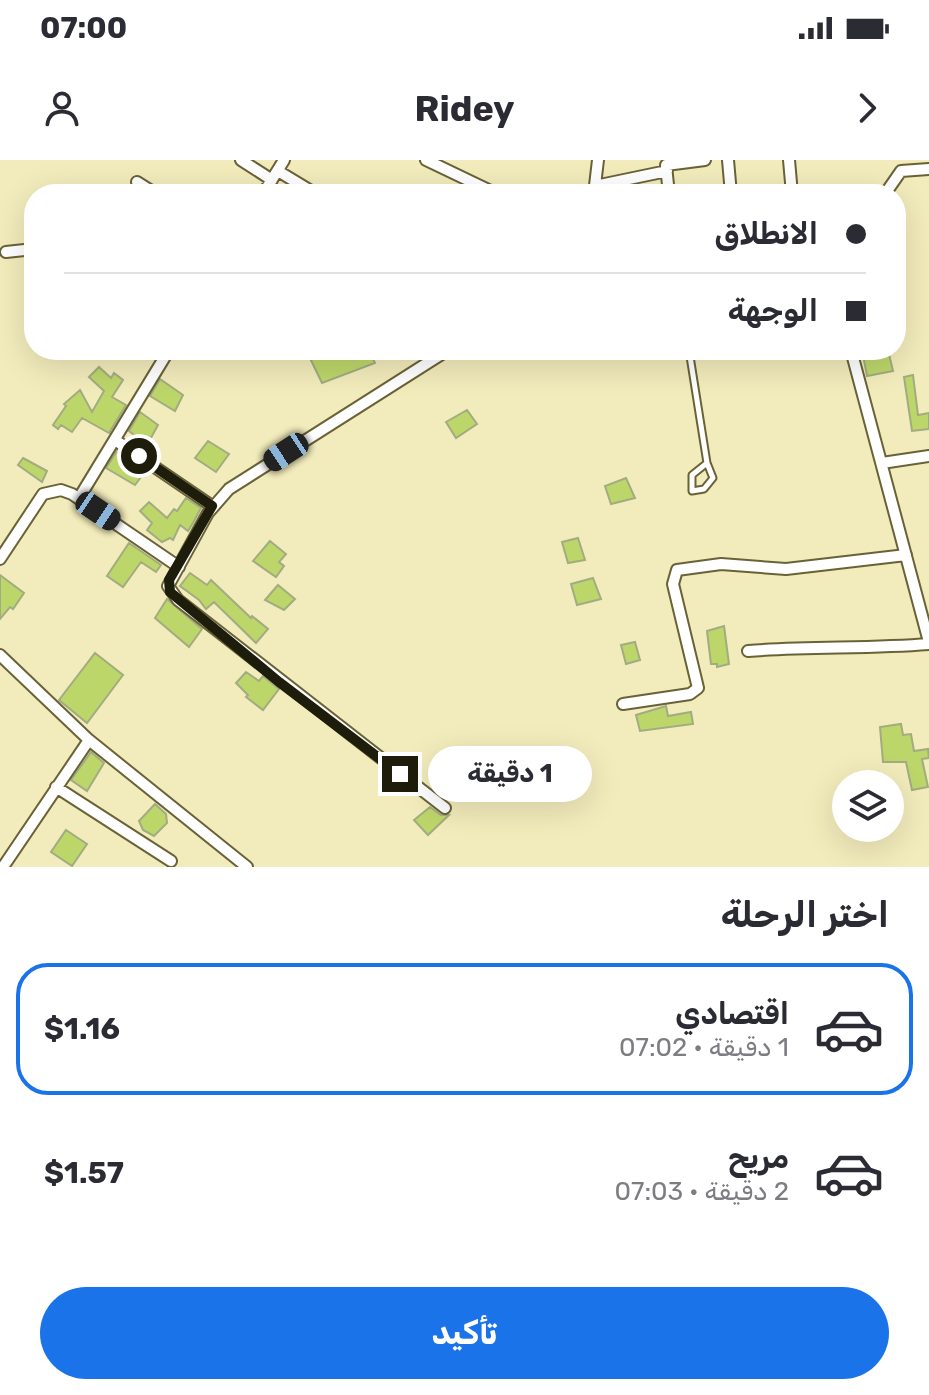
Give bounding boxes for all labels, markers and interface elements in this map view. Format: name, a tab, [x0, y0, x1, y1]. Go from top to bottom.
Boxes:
text: 07:00	[40, 10, 127, 46]
icon: person	[40, 86, 84, 130]
icon: forward	[845, 86, 889, 130]
text: Ridey	[415, 87, 514, 130]
text: الانطلاق	[714, 216, 818, 252]
text: الوجهة	[728, 293, 818, 329]
car	[259, 429, 313, 475]
route start	[121, 438, 157, 474]
car	[71, 488, 125, 534]
callout: 1 دقيقة	[428, 746, 592, 802]
route end	[382, 756, 418, 792]
text: 1 دقيقة	[467, 758, 553, 789]
map controls	[832, 770, 904, 842]
button: layers	[832, 770, 904, 842]
text: اختر الرحلة	[721, 893, 889, 936]
icon: car	[813, 993, 885, 1065]
text: اقتصادي	[675, 996, 789, 1032]
text: $1.16	[44, 1011, 120, 1047]
text: 1 دقيقة · 07:02	[619, 1032, 789, 1063]
icon: car	[813, 1137, 885, 1209]
text: مريح	[728, 1140, 789, 1176]
text: $1.57	[44, 1155, 124, 1191]
text: 2 دقيقة · 07:03	[615, 1176, 789, 1207]
button: تأكيد	[40, 1287, 889, 1379]

